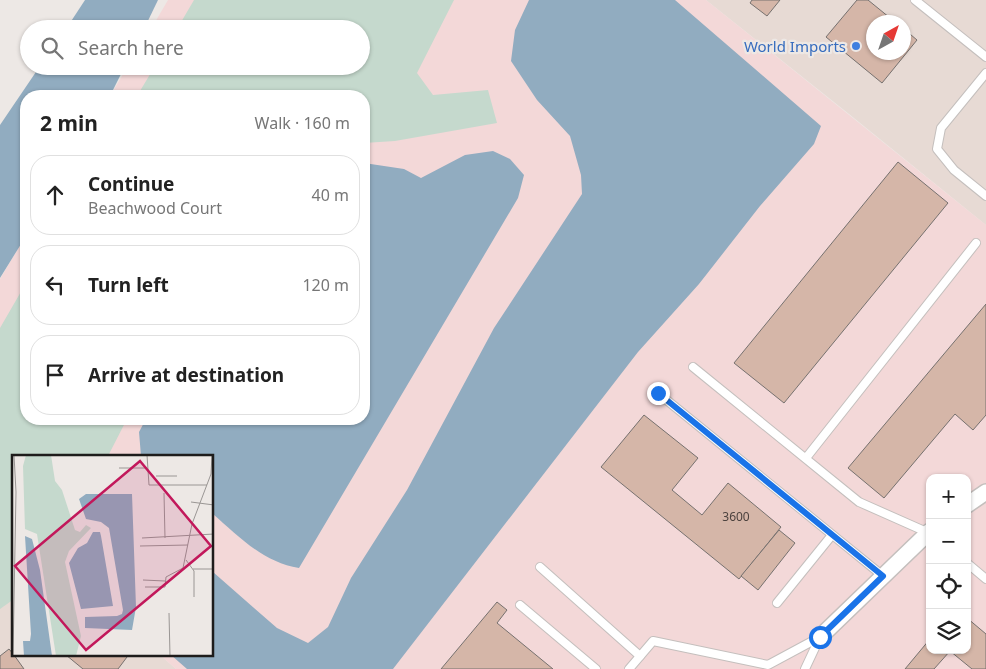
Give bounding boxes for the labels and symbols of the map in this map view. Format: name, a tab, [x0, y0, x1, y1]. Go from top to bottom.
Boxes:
north arrow	[866, 15, 911, 60]
place label: World Imports	[744, 36, 846, 56]
marker: World Imports	[850, 40, 862, 52]
route end	[647, 382, 670, 405]
inset map	[12, 455, 214, 656]
house number: 3600	[722, 508, 750, 525]
route start	[809, 626, 832, 649]

